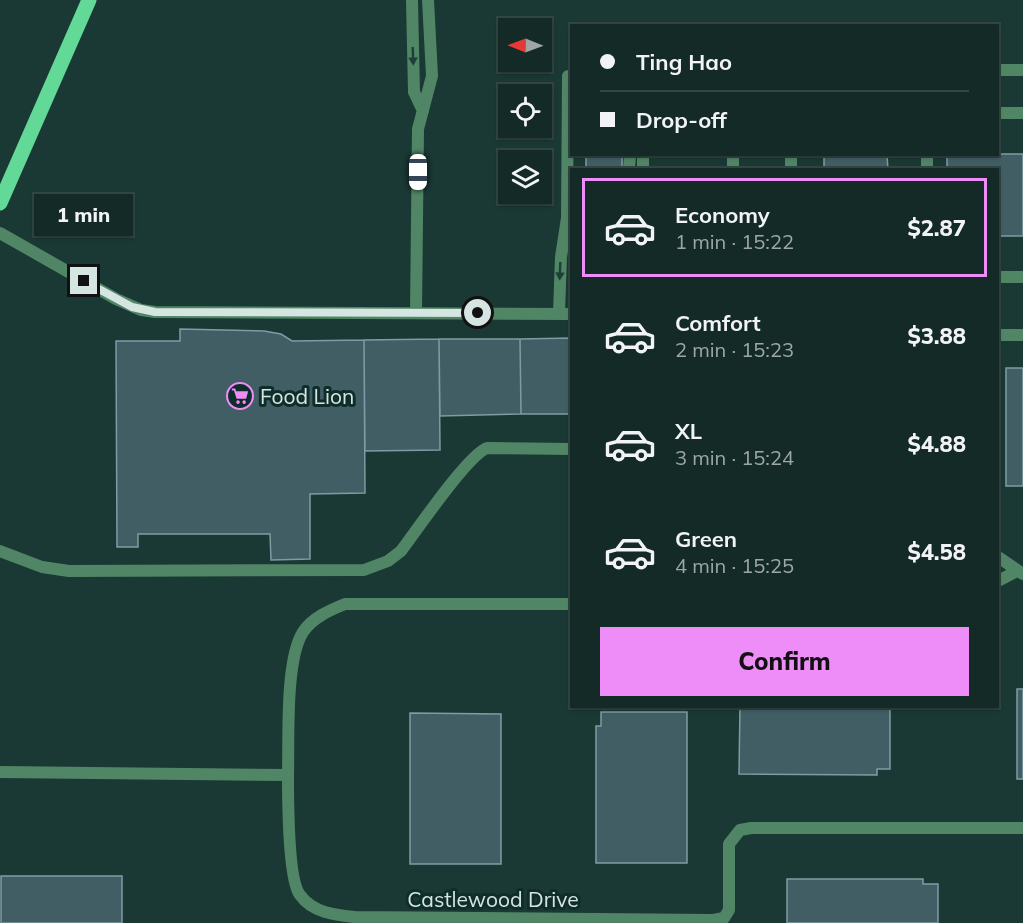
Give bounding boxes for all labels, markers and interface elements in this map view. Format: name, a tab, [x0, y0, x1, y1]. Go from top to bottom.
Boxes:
north arrow	[498, 18, 552, 72]
map controls	[498, 18, 552, 204]
one-way arrow	[409, 47, 418, 66]
text: Ting Hao	[636, 48, 732, 76]
button: locate	[498, 84, 552, 138]
text: Drop-off	[636, 106, 727, 134]
button: layers	[498, 150, 552, 204]
car	[409, 154, 427, 190]
callout: 1 min	[34, 194, 134, 236]
icon: car	[603, 201, 657, 255]
text: Economy	[675, 201, 770, 229]
text: 1 min	[57, 202, 110, 227]
text: $2.87	[907, 214, 966, 242]
text: 1 min · 15:22	[675, 229, 794, 254]
one-way arrow	[556, 261, 565, 280]
route end	[70, 267, 97, 294]
route start	[464, 299, 491, 326]
icon: car	[603, 309, 657, 363]
text: Comfort	[675, 309, 761, 337]
text: $3.88	[907, 322, 966, 350]
text: 2 min · 15:23	[675, 337, 794, 362]
supermarket icon: Food Lion	[225, 381, 255, 411]
place label: Food Lion	[260, 383, 354, 409]
icon: car	[603, 417, 657, 471]
text: XL	[675, 417, 702, 445]
text: $4.88	[907, 430, 966, 458]
text: 3 min · 15:24	[675, 445, 794, 470]
icon: car	[603, 525, 657, 579]
text: Green	[675, 525, 737, 553]
text: $4.58	[907, 538, 966, 566]
text: 4 min · 15:25	[675, 553, 794, 578]
button: Confirm	[600, 627, 969, 696]
street label: Castlewood Drive	[407, 886, 579, 912]

